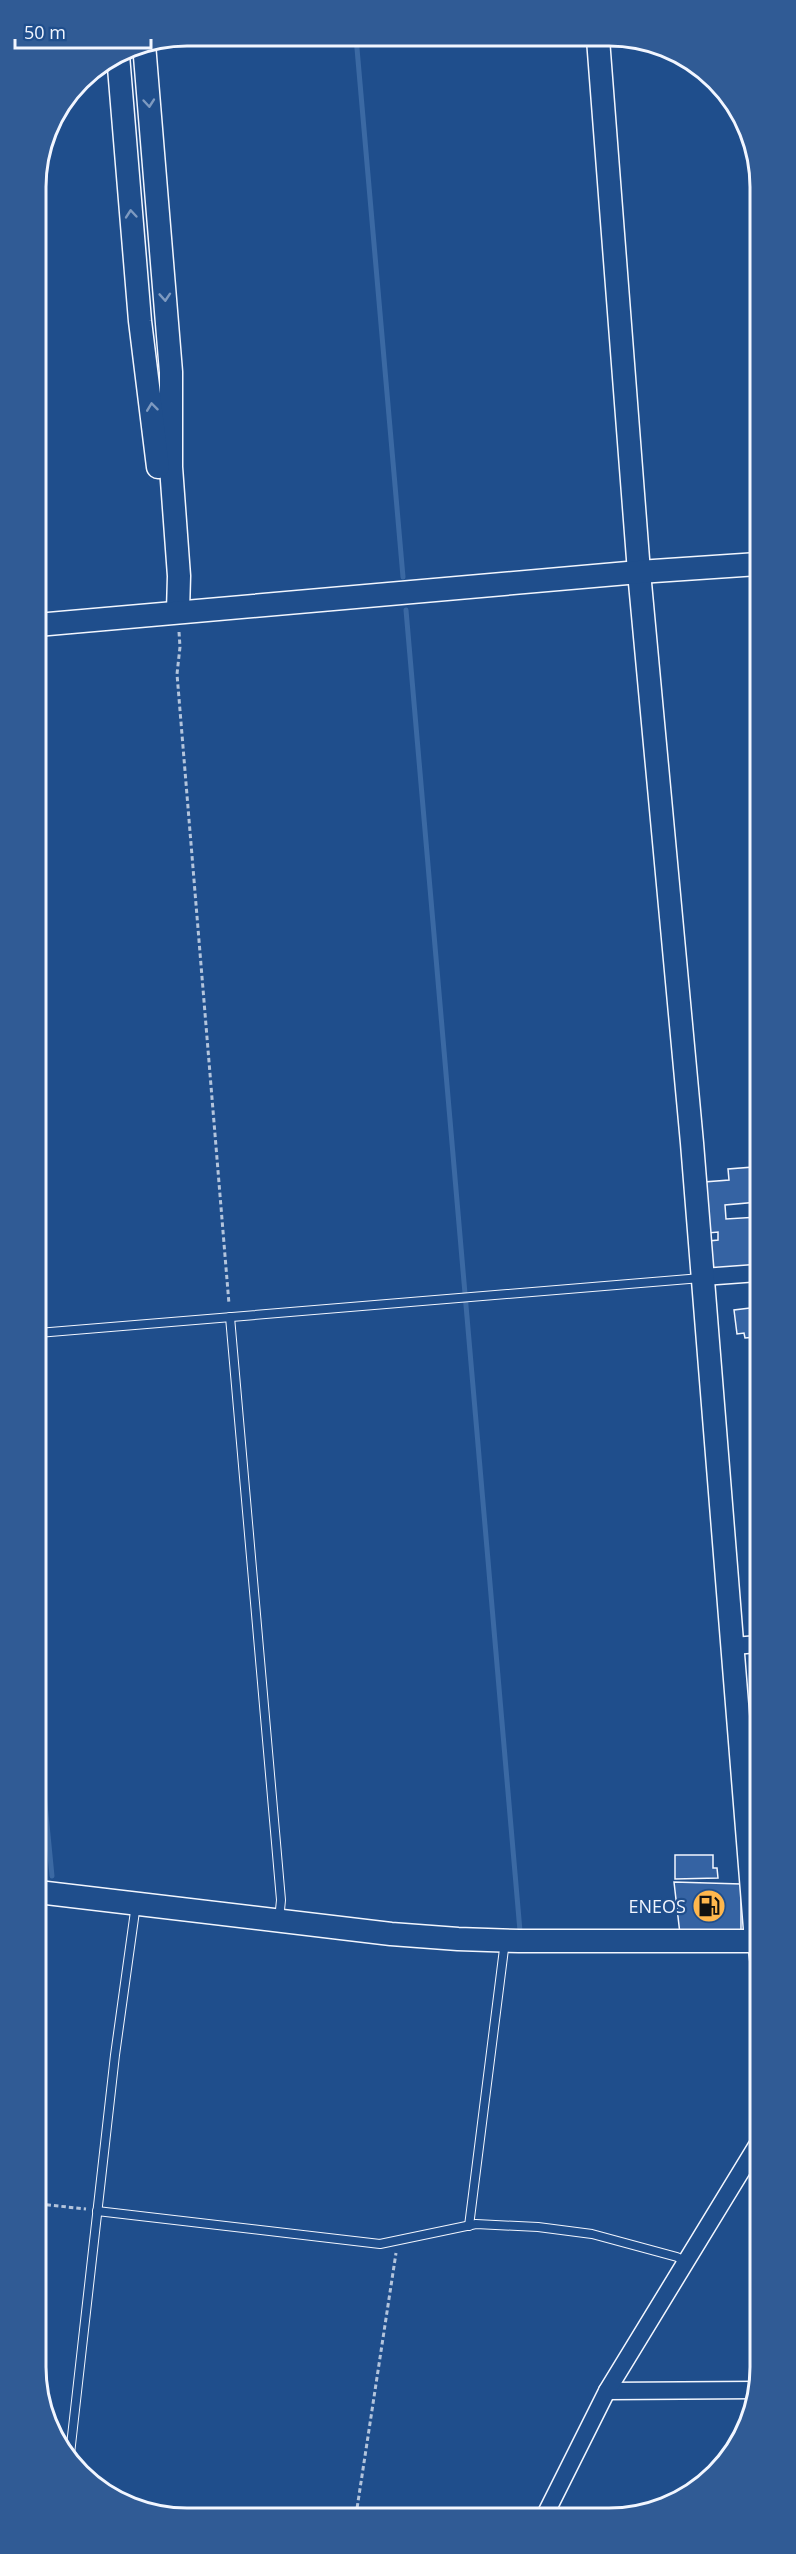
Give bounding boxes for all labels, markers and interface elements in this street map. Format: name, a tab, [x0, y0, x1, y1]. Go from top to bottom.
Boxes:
scale bar	[15, 12, 152, 50]
text: 50 m	[24, 20, 66, 44]
one-way arrow	[143, 98, 156, 107]
one-way arrow	[125, 209, 138, 218]
one-way arrow	[159, 293, 172, 302]
one-way arrow	[146, 403, 158, 412]
fuel station icon: ENEOS	[691, 1888, 727, 1924]
place label: ENEOS	[629, 1894, 686, 1918]

